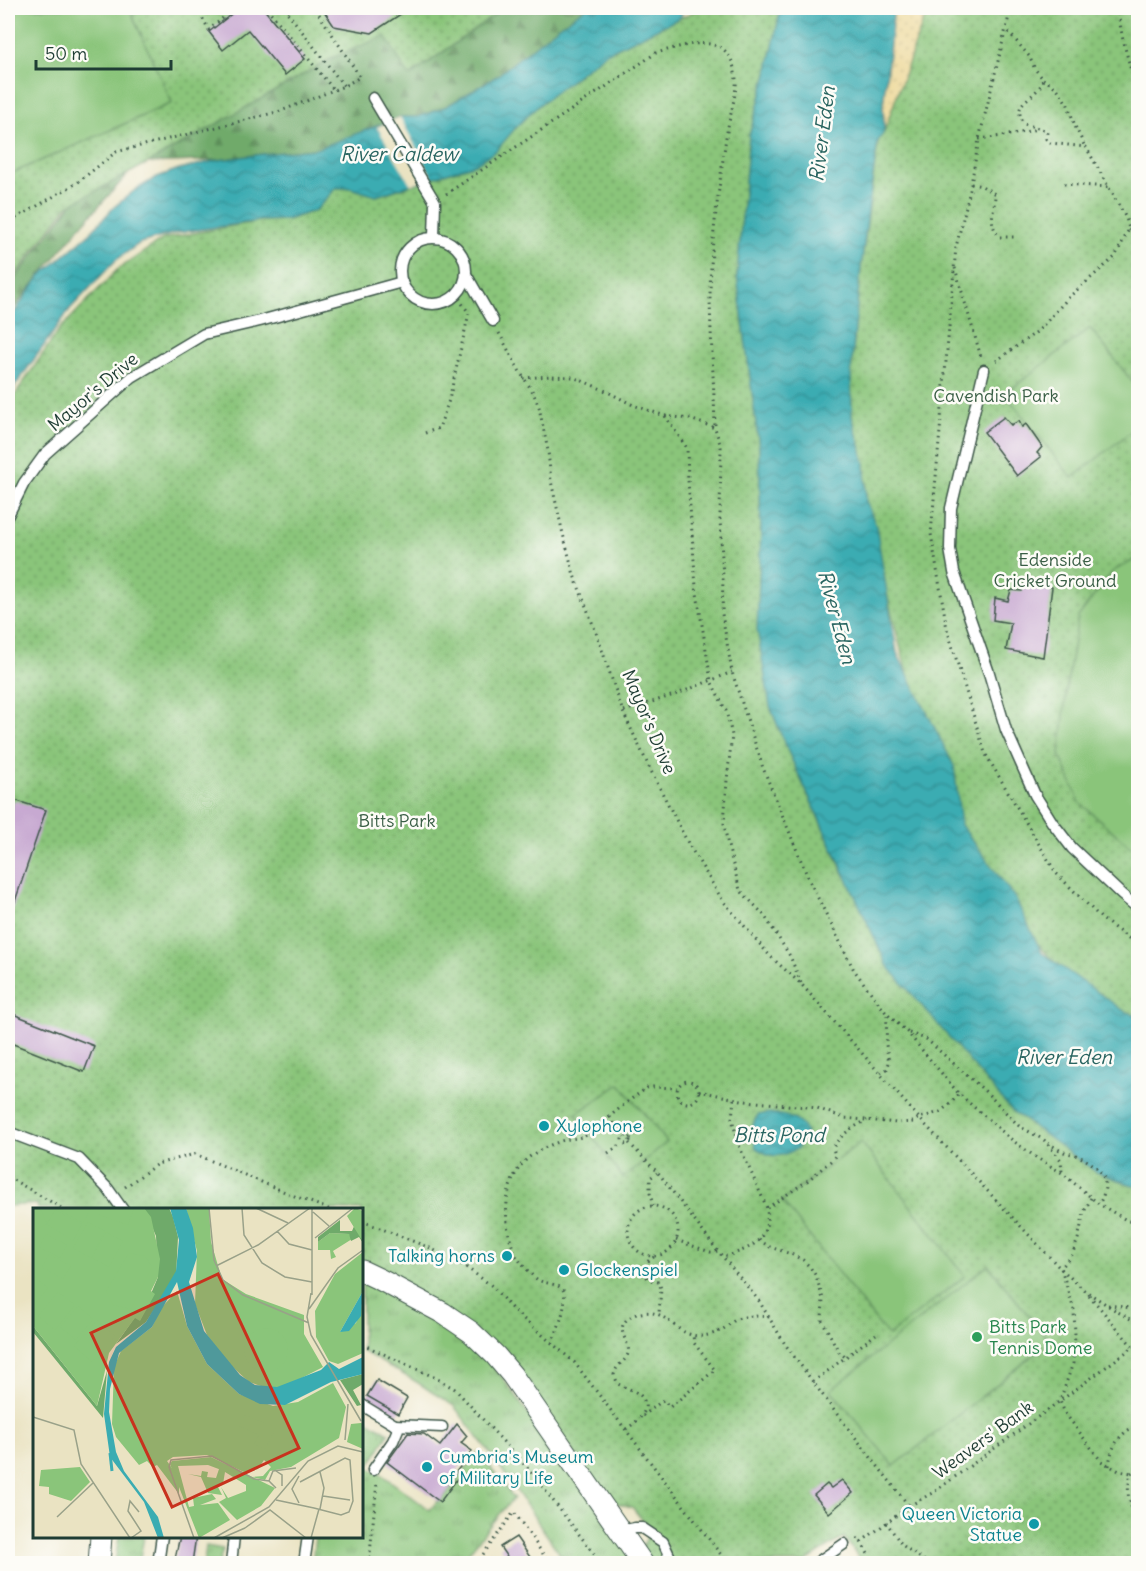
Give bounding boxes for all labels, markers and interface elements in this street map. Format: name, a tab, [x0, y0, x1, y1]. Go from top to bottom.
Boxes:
scale bar	[36, 33, 171, 71]
text: 50 m	[45, 42, 87, 65]
water label: River Eden	[803, 84, 840, 183]
water label: River Caldew	[340, 141, 460, 166]
street label: Mayor's Drive	[43, 347, 143, 436]
park label: Cavendish Park	[933, 384, 1059, 407]
park label: Edenside Cricket Ground	[993, 548, 1117, 592]
water label: River Eden	[813, 567, 862, 667]
street label: Mayor's Drive	[617, 666, 682, 777]
park label: Bitts Park	[358, 809, 436, 832]
water label: River Eden	[1016, 1044, 1112, 1069]
place label: Xylophone	[556, 1114, 642, 1137]
marker: Xylophone	[537, 1119, 551, 1133]
water label: Bitts Pond	[733, 1122, 827, 1147]
inset map	[33, 1208, 363, 1538]
place label: Talking horns	[388, 1244, 495, 1267]
marker: Talking horns	[500, 1249, 514, 1263]
place label: Glockenspiel	[576, 1258, 678, 1281]
marker: Glockenspiel	[557, 1263, 571, 1277]
place label: Bitts Park Tennis Dome	[989, 1315, 1093, 1359]
marker: Bitts Park Tennis Dome	[970, 1330, 984, 1344]
street label: Weavers' Bank	[928, 1395, 1038, 1484]
place label: Cumbria's Museum of Military Life	[439, 1445, 594, 1489]
marker: Cumbria's Museum of Military Life	[420, 1460, 434, 1474]
place label: Queen Victoria Statue	[902, 1502, 1022, 1546]
marker: Queen Victoria Statue	[1027, 1517, 1041, 1531]

